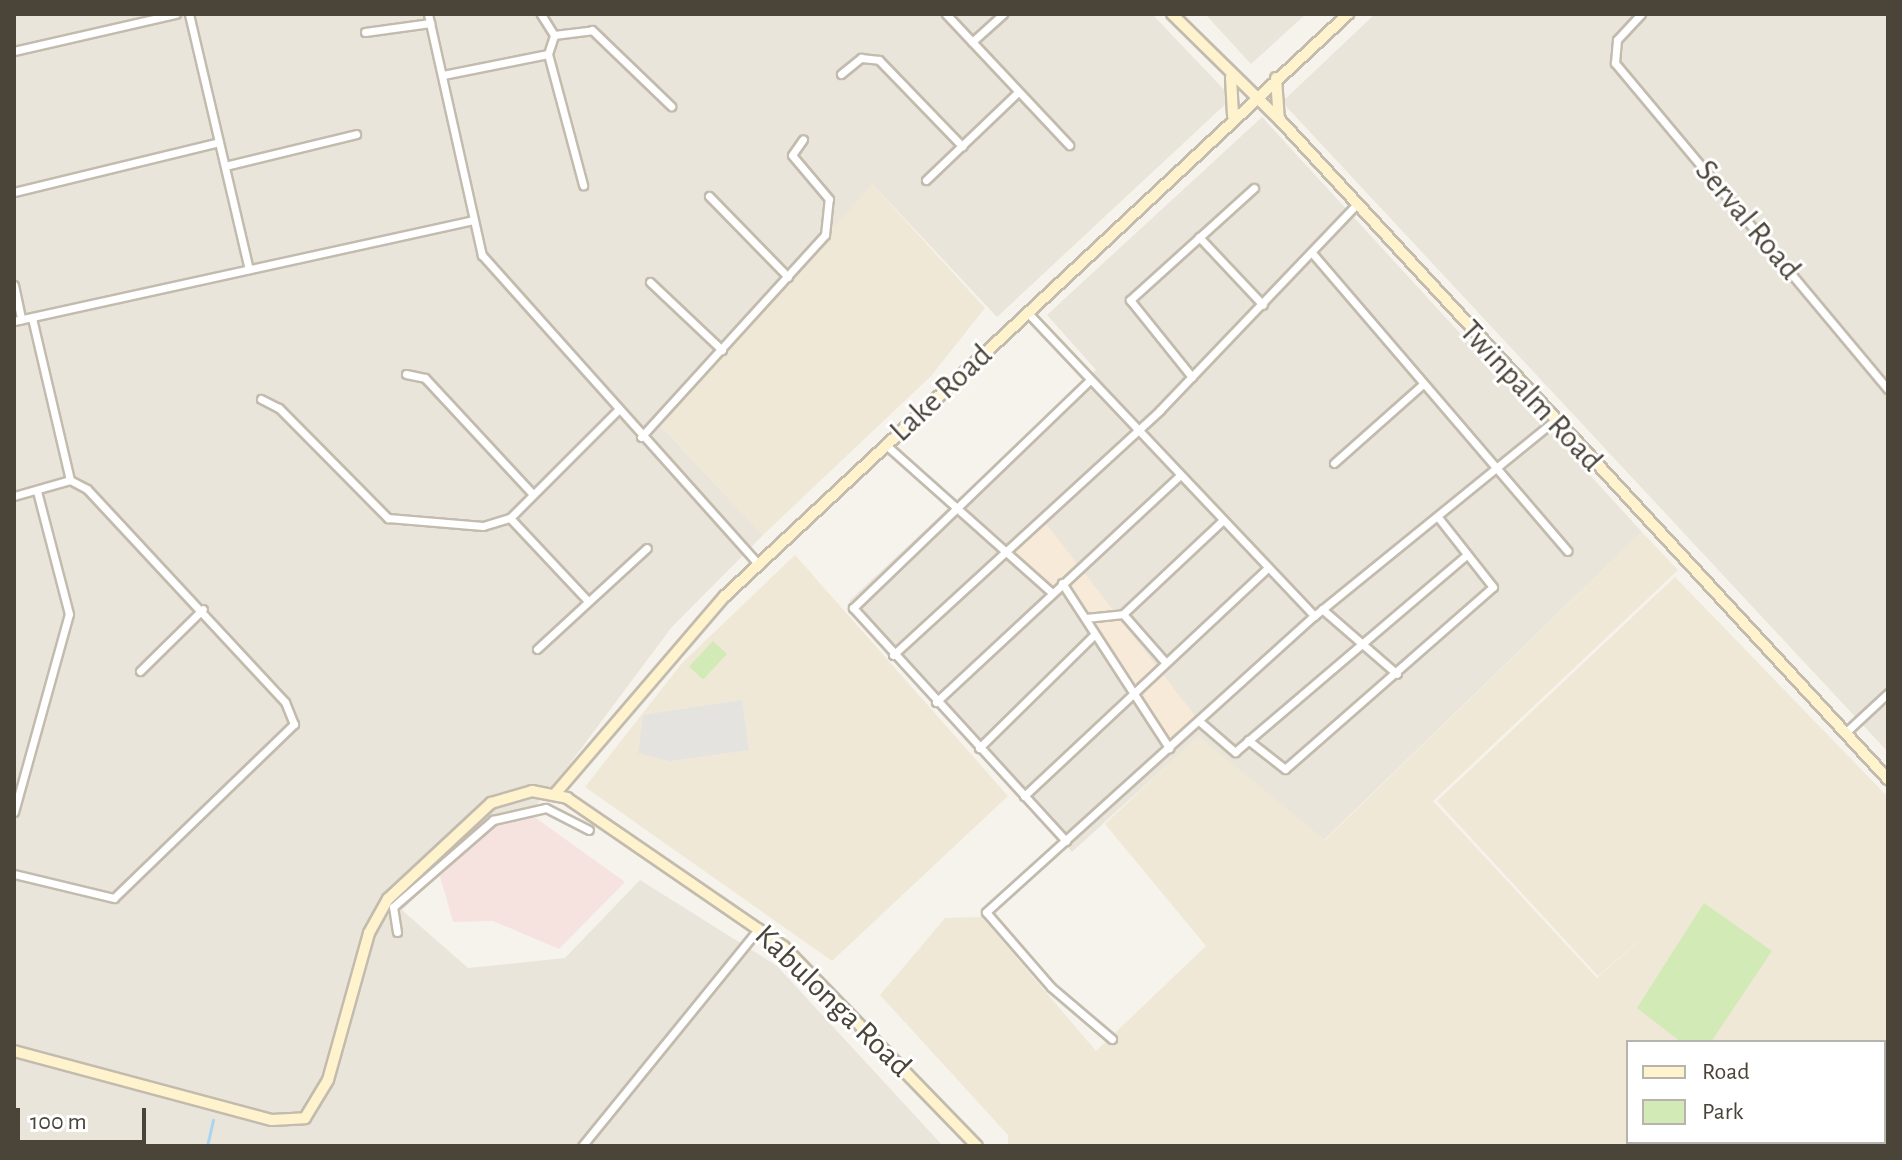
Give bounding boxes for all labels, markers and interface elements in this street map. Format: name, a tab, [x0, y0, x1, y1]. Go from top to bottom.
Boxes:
street label: Serval Road	[1687, 152, 1809, 288]
street label: Twinpalm Road	[1451, 312, 1611, 480]
street label: Lake Road	[882, 336, 1000, 450]
street label: Kabulonga Road	[746, 917, 920, 1085]
legend	[1626, 1040, 1886, 1144]
text: Road	[1702, 1060, 1750, 1084]
scale bar	[20, 1092, 150, 1142]
text: Park	[1702, 1100, 1743, 1124]
text: 100 m	[30, 1110, 87, 1134]

